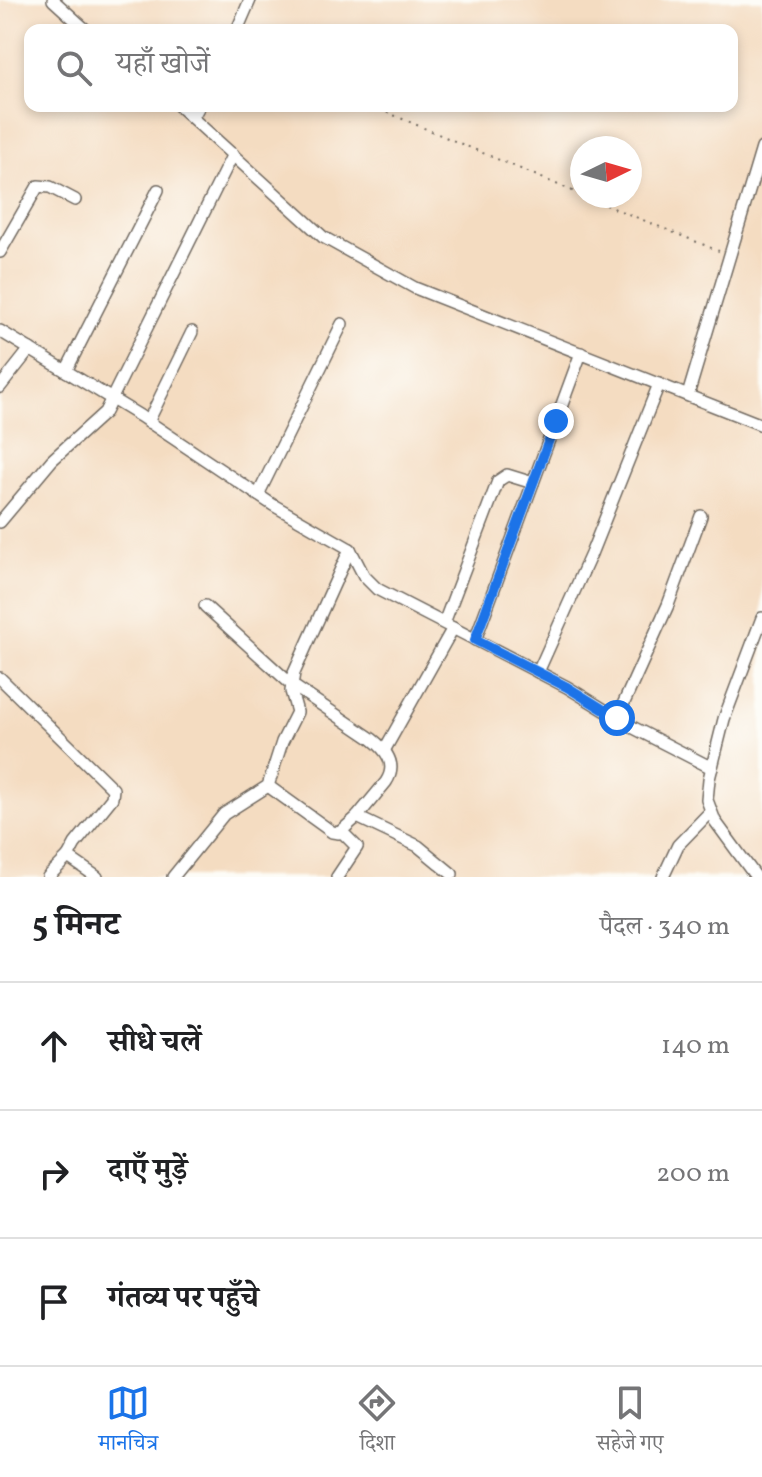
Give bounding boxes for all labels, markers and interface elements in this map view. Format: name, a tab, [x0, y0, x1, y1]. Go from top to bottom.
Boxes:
search box	[24, 24, 738, 112]
text: यहाँ खोजें	[116, 44, 210, 86]
icon: search	[52, 46, 96, 90]
north arrow	[570, 136, 642, 208]
route end	[538, 403, 574, 439]
route start	[599, 700, 635, 736]
text: 5 मिनट	[32, 903, 120, 950]
text: पैदल · 340 m	[600, 909, 730, 945]
text: सीधे चलें	[108, 1022, 201, 1064]
icon: ahead	[32, 1024, 76, 1068]
text: 140 m	[661, 1028, 730, 1064]
text: दाएँ मुड़ें	[108, 1150, 187, 1192]
icon: right	[32, 1152, 76, 1196]
text: 200 m	[656, 1156, 730, 1192]
text: गंतव्य पर पहुँचे	[108, 1278, 259, 1320]
icon: arrive	[32, 1280, 76, 1324]
tab: मानचित्र	[99, 1381, 158, 1464]
tab: दिशा	[355, 1381, 399, 1464]
tab: सहेजे गए	[596, 1381, 663, 1464]

